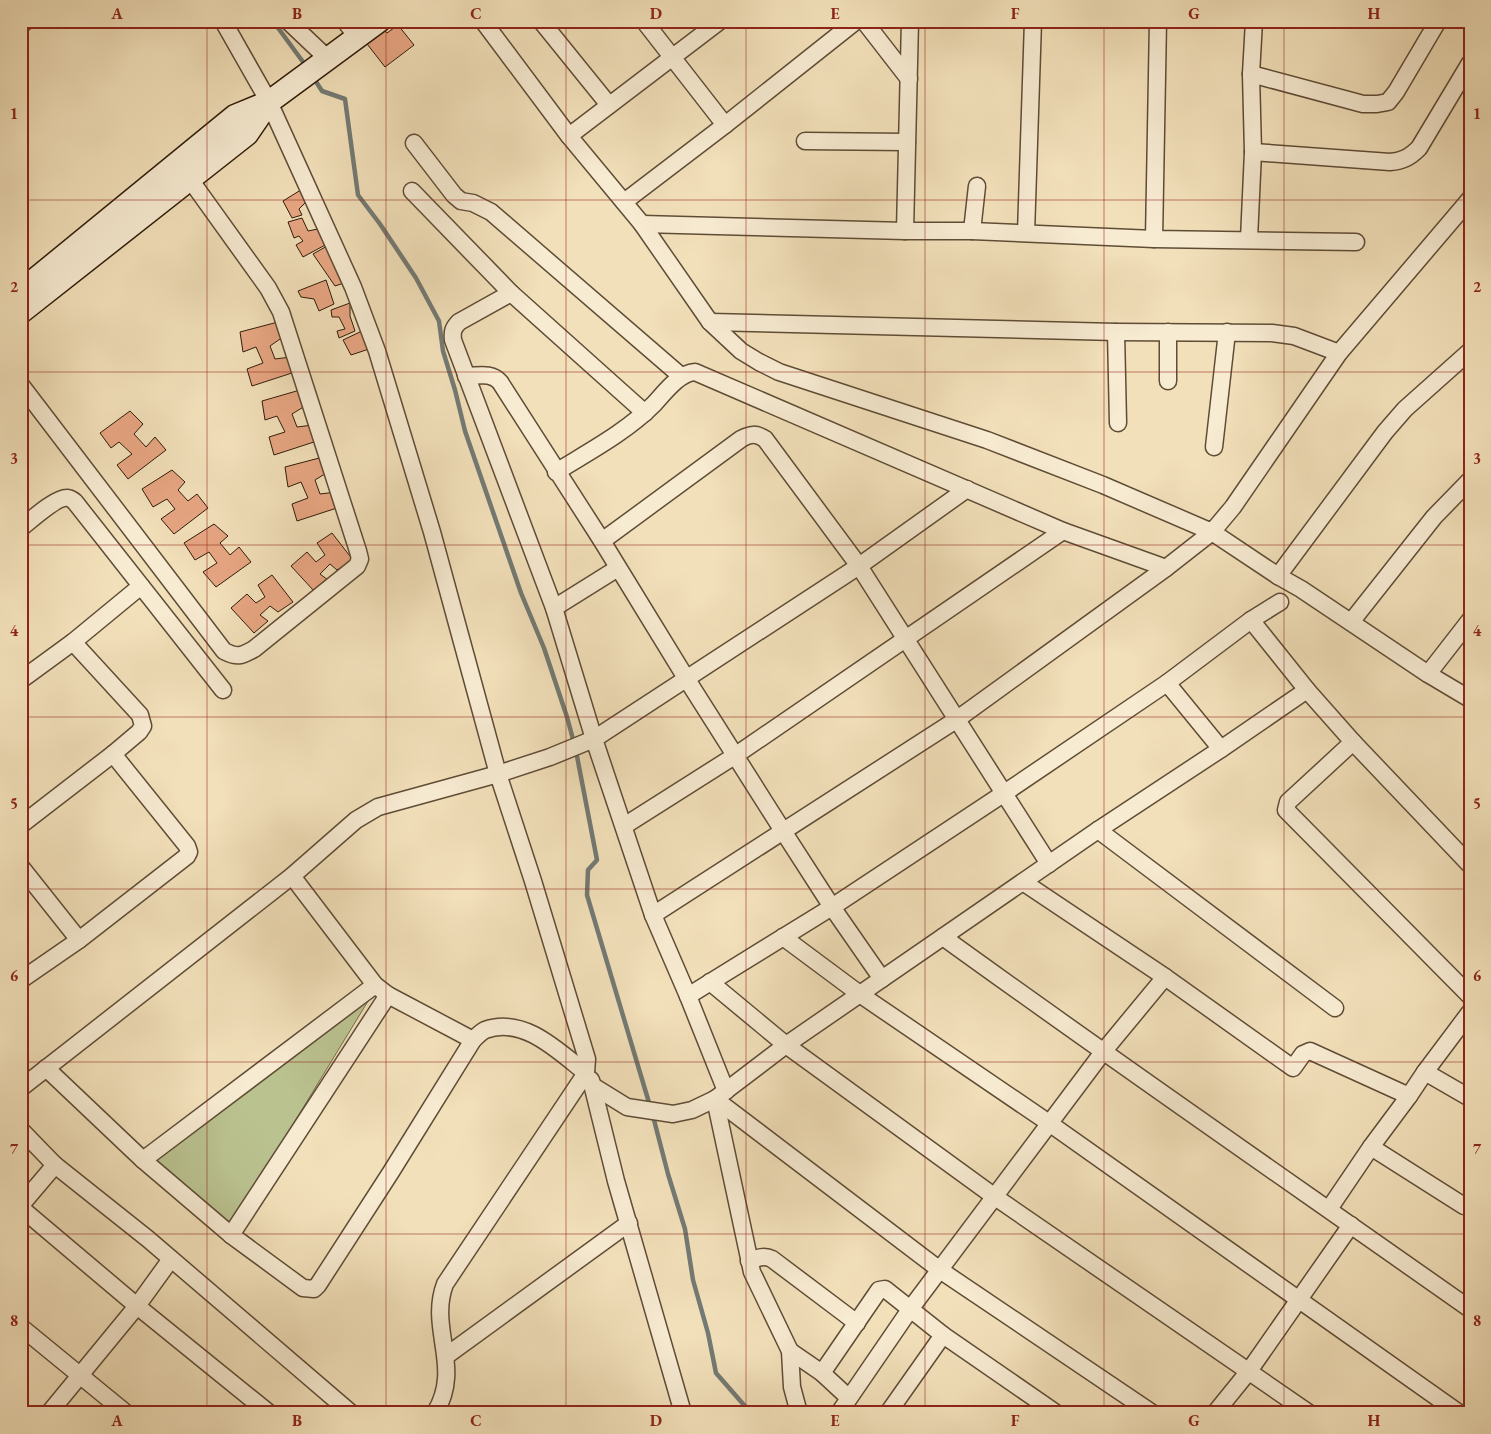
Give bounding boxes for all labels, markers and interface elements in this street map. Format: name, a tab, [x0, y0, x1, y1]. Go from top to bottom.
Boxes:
text: A	[110, 3, 123, 24]
text: B	[292, 3, 302, 24]
text: C	[470, 3, 482, 24]
text: D	[650, 3, 662, 24]
text: E	[830, 3, 840, 24]
text: F	[1011, 3, 1020, 24]
text: G	[1188, 3, 1200, 24]
text: H	[1368, 3, 1381, 24]
text: 1	[10, 103, 18, 124]
text: 1	[1473, 103, 1481, 124]
text: 2	[10, 276, 19, 297]
text: 2	[1473, 276, 1482, 297]
text: 3	[10, 448, 18, 469]
text: 3	[1473, 448, 1481, 469]
text: 4	[10, 620, 19, 641]
text: 4	[1473, 620, 1482, 641]
text: 5	[10, 793, 18, 814]
text: 5	[1473, 793, 1481, 814]
text: 6	[10, 965, 19, 986]
text: 6	[1473, 965, 1482, 986]
text: 7	[10, 1138, 19, 1159]
text: 7	[1473, 1138, 1482, 1159]
text: 8	[10, 1310, 18, 1331]
text: 8	[1473, 1310, 1481, 1331]
text: A	[110, 1410, 123, 1431]
text: B	[292, 1410, 302, 1431]
text: C	[470, 1410, 482, 1431]
text: D	[650, 1410, 662, 1431]
text: E	[830, 1410, 840, 1431]
text: F	[1011, 1410, 1020, 1431]
text: G	[1188, 1410, 1200, 1431]
text: H	[1368, 1410, 1381, 1431]

